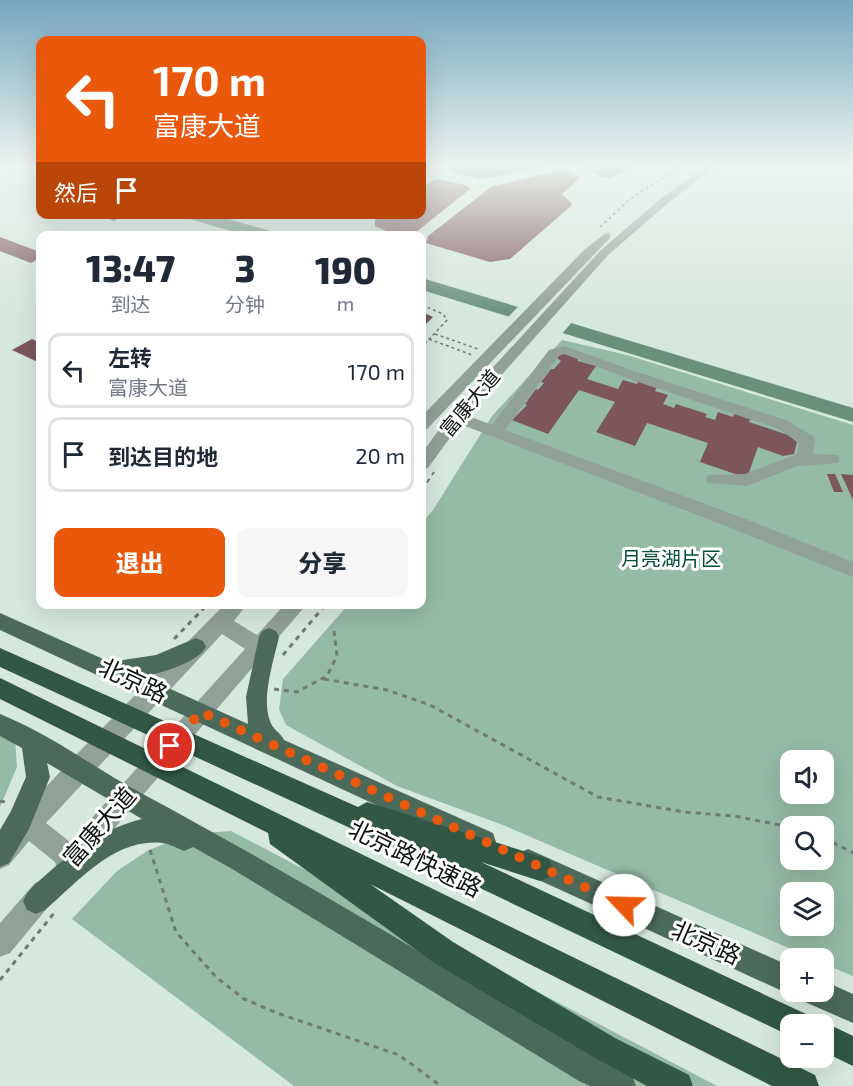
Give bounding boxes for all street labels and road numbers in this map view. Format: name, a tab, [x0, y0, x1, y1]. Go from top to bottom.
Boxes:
street label: 富康大道	[434, 364, 504, 441]
street label: 北京路	[95, 651, 172, 708]
street label: 富康大道	[56, 780, 141, 872]
street label: 北京路快速路	[345, 813, 487, 902]
street label: 北京路	[668, 914, 745, 970]

